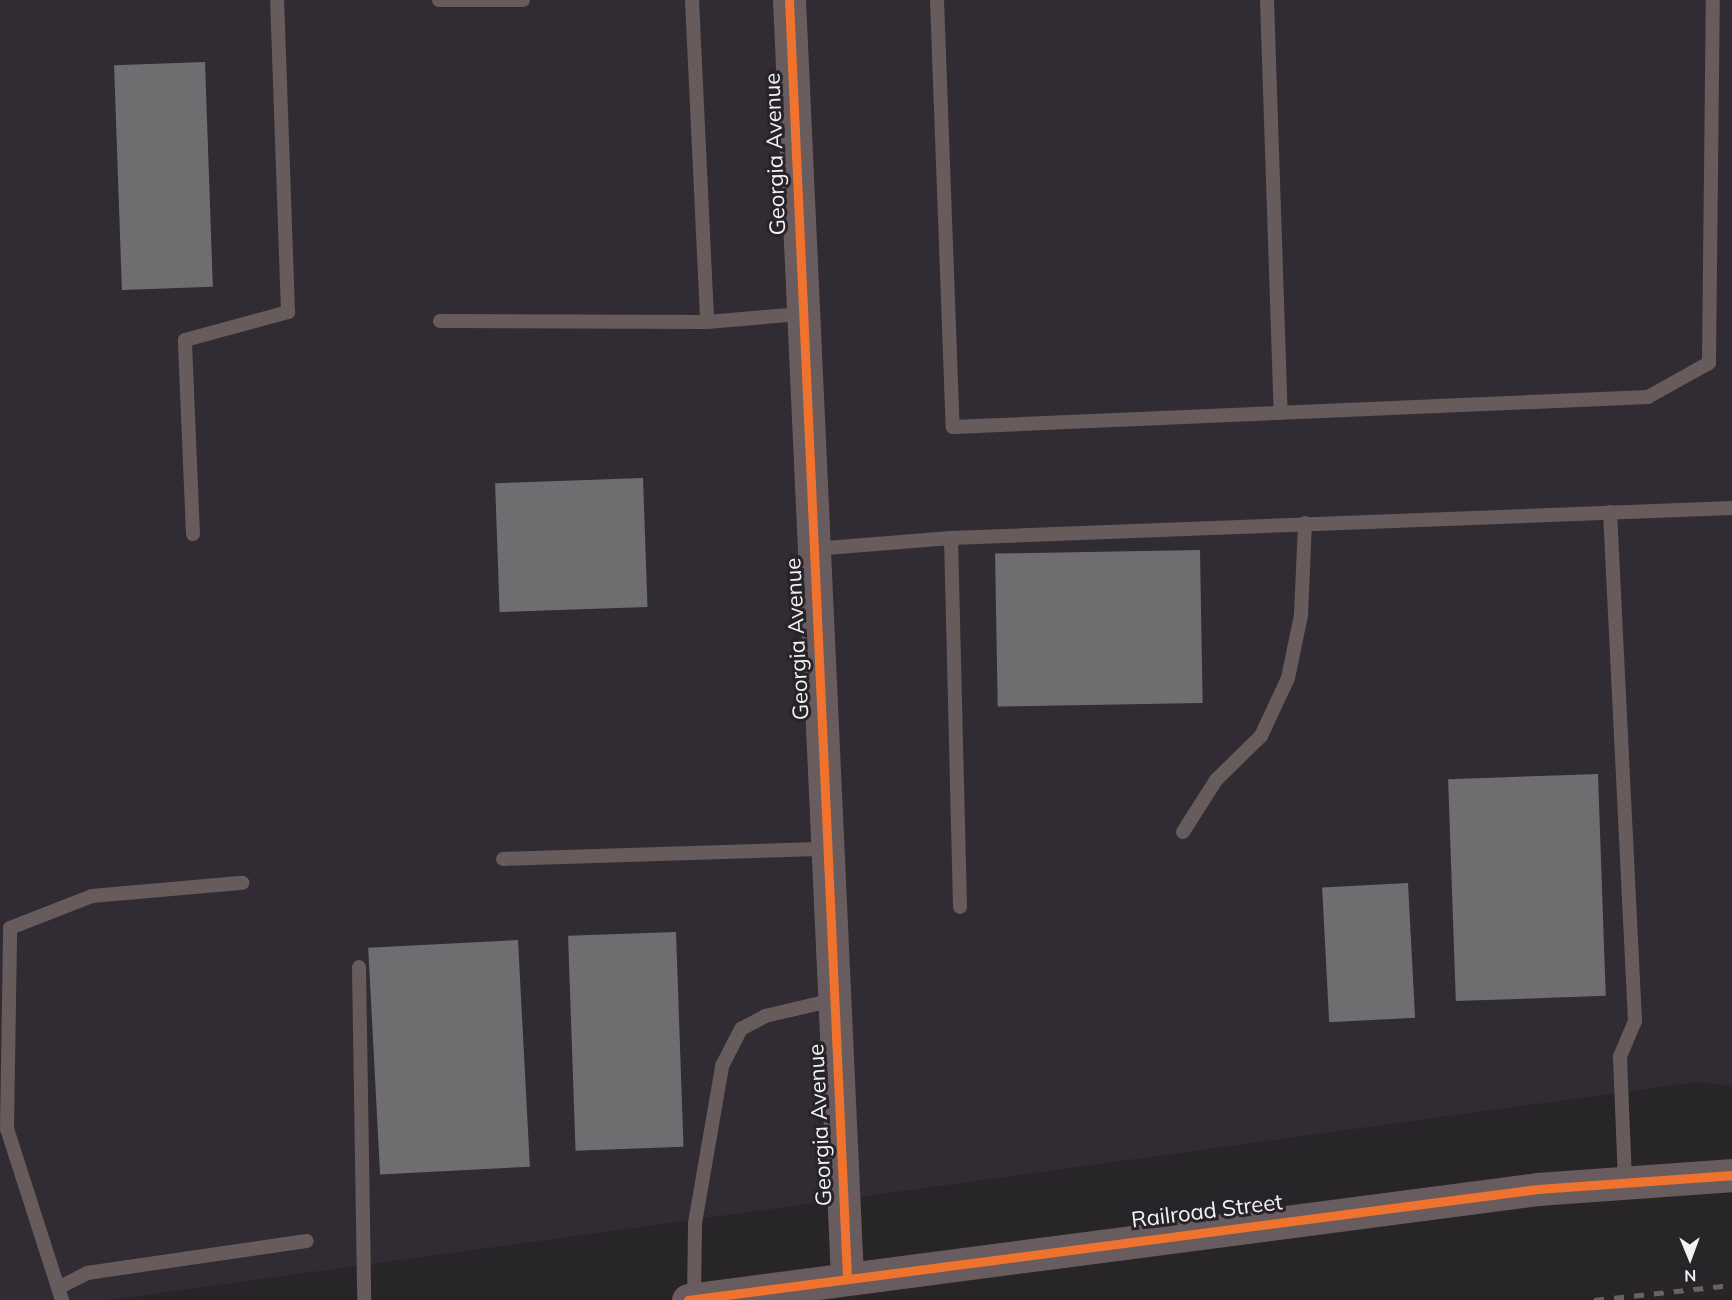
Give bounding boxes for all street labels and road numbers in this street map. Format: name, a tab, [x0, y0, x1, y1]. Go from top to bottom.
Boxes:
street label: Georgia Avenue	[759, 72, 791, 236]
street label: Georgia Avenue	[780, 557, 814, 721]
street label: Georgia Avenue	[803, 1043, 837, 1207]
street label: Railroad Street	[1130, 1189, 1284, 1233]

